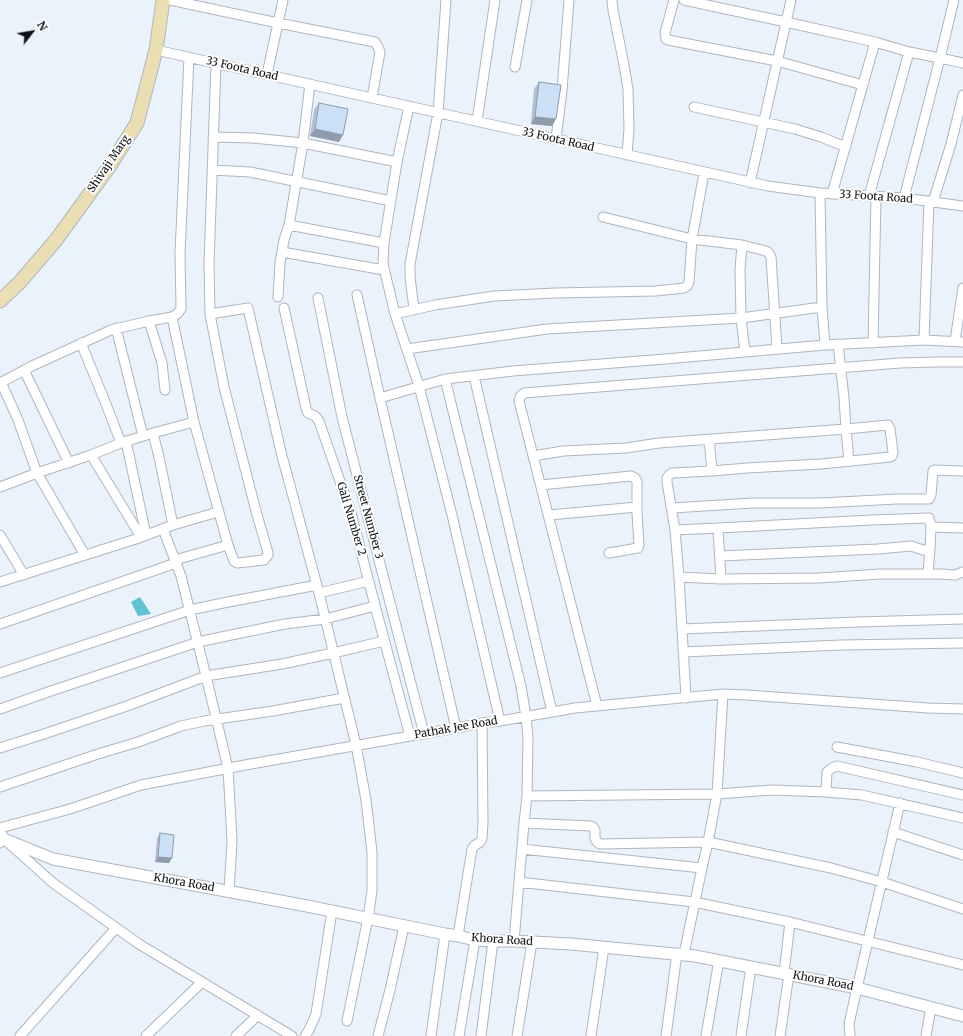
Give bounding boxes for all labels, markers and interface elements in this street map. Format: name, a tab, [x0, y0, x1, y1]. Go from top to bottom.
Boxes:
north arrow	[12, 12, 52, 52]
text: N	[34, 18, 51, 33]
street label: 33 Foota Road	[205, 54, 279, 84]
street label: 33 Foota Road	[521, 125, 595, 155]
street label: Shivaji Marg	[85, 133, 133, 195]
street label: 33 Foota Road	[839, 188, 913, 206]
street label: Street Number 3	[350, 474, 386, 560]
street label: Gali Number 2	[334, 481, 368, 557]
street label: Pathak Jee Road	[413, 714, 499, 742]
street label: Khora Road	[153, 871, 215, 895]
street label: Khora Road	[471, 931, 533, 949]
street label: Khora Road	[791, 969, 855, 993]

